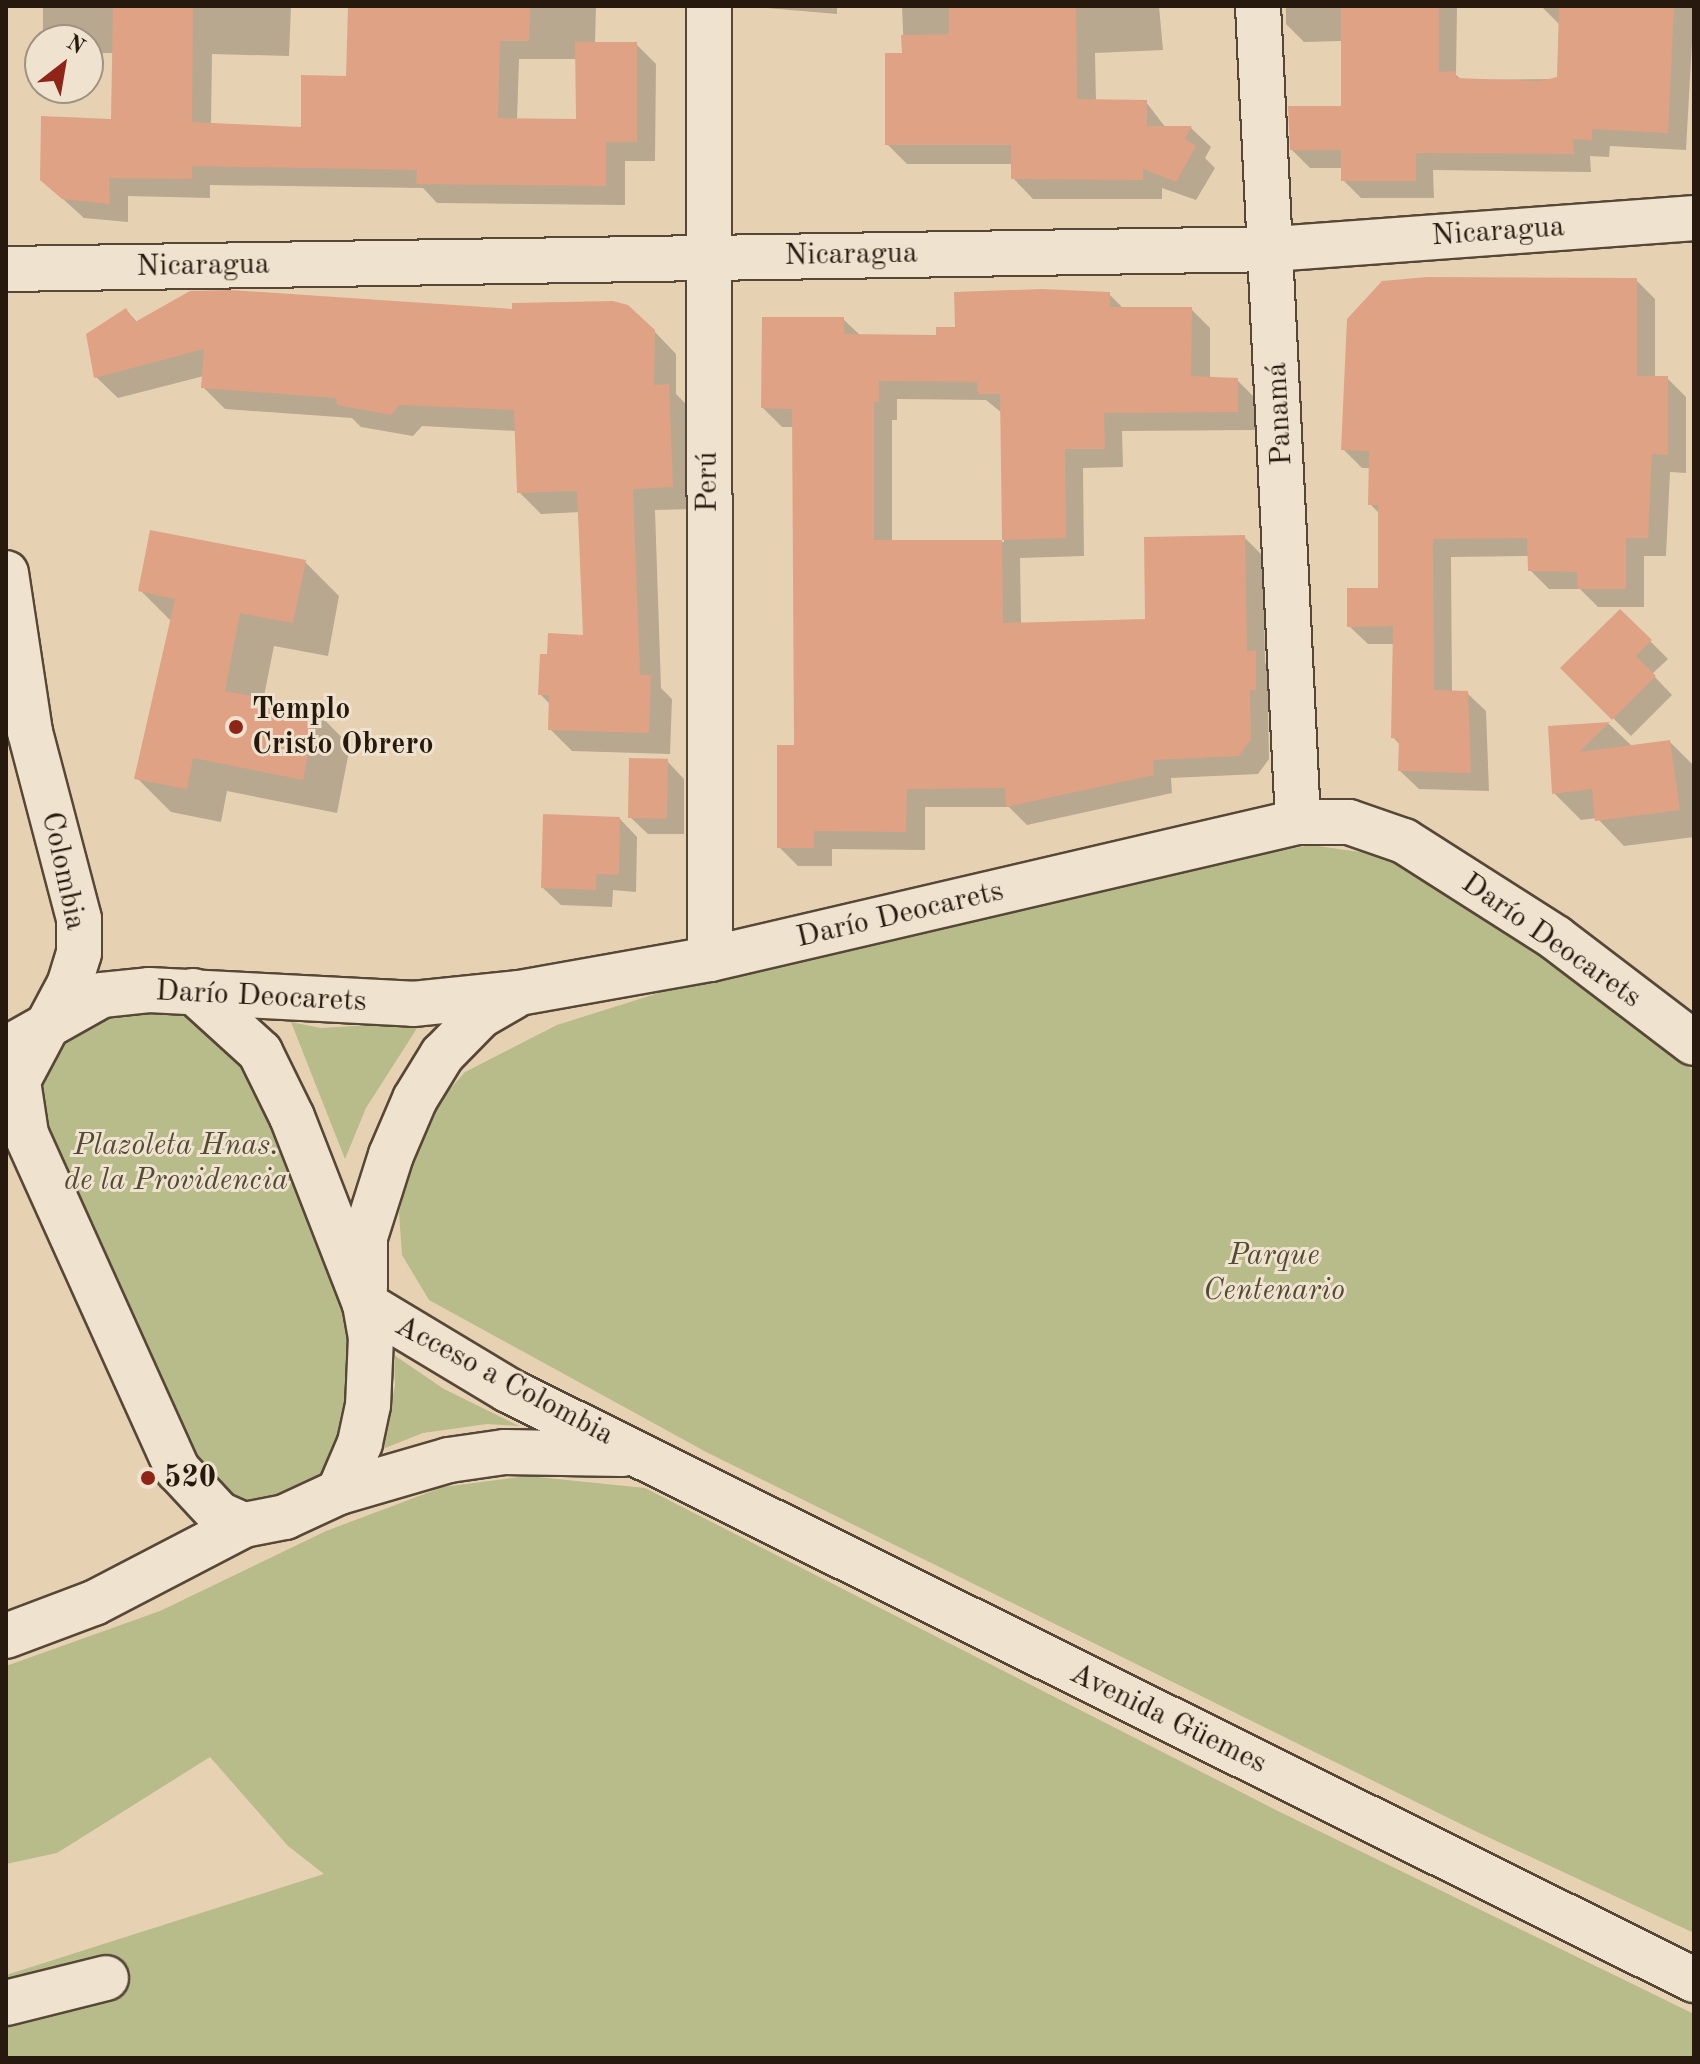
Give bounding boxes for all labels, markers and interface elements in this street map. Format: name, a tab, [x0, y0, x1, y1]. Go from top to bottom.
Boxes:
north arrow	[24, 24, 104, 104]
text: N	[62, 31, 88, 59]
street label: Nicaragua	[1430, 209, 1566, 255]
street label: Nicaragua	[784, 236, 918, 274]
street label: Nicaragua	[136, 247, 270, 285]
street label: Panamá	[1259, 361, 1301, 467]
street label: Perú	[690, 452, 726, 512]
place label: Templo Cristo Obrero	[252, 692, 434, 762]
marker: Templo Cristo Obrero	[227, 718, 245, 736]
street label: Colombia	[33, 809, 93, 933]
street label: Darío Deocarets	[1454, 866, 1648, 1016]
street label: Darío Deocarets	[793, 874, 1007, 956]
street label: Darío Deocarets	[154, 973, 368, 1021]
park label: Plazoleta Hnas. de la Providencia	[64, 1128, 288, 1198]
park label: Parque Centenario	[1203, 1238, 1345, 1308]
street label: Acceso a Colombia	[389, 1308, 619, 1454]
place label: 520	[164, 1460, 216, 1496]
marker: 520	[139, 1469, 157, 1487]
street label: Avenida Güemes	[1064, 1656, 1272, 1782]

